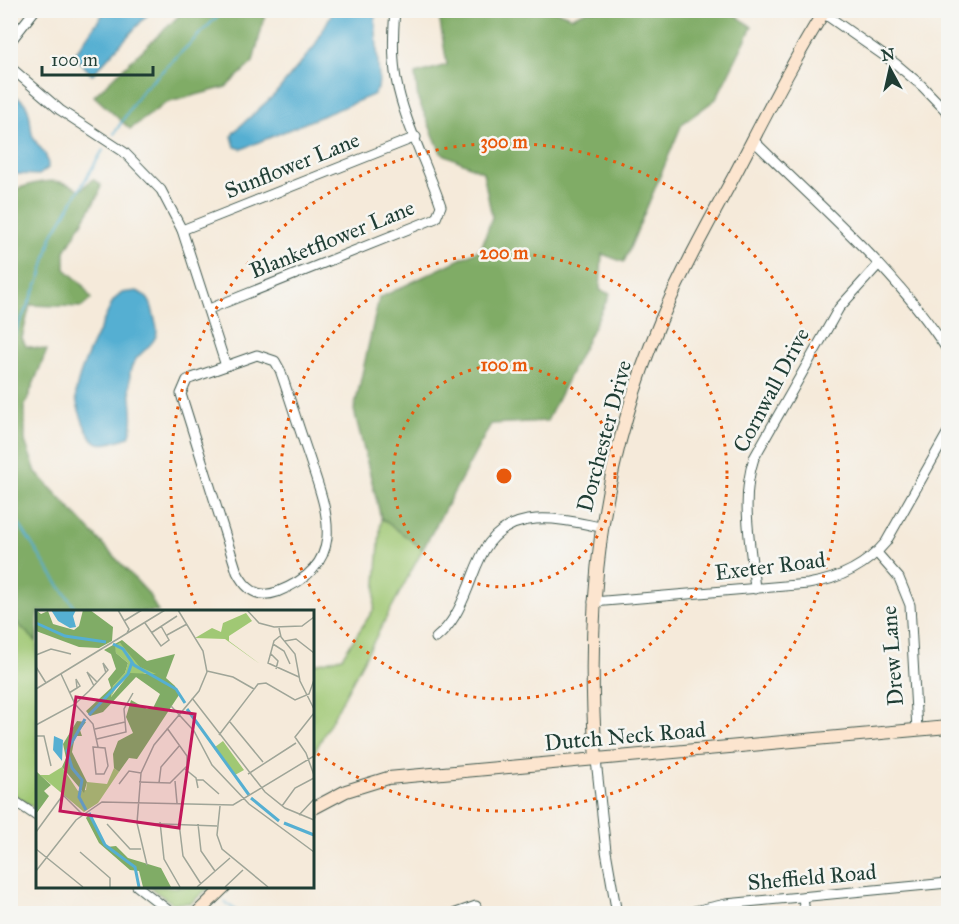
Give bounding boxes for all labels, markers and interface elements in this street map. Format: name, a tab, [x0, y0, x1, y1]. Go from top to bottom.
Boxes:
scale bar	[42, 39, 153, 77]
north arrow	[860, 39, 920, 99]
text: N	[880, 44, 896, 65]
text: 100 m	[51, 49, 98, 71]
street label: Sunflower Lane	[221, 126, 363, 204]
text: 300 m	[480, 131, 528, 154]
street label: Blanketflower Lane	[246, 194, 418, 284]
text: 200 m	[480, 242, 529, 264]
street label: Cornwall Drive	[727, 323, 815, 457]
text: 100 m	[481, 354, 528, 376]
street label: Dorchester Drive	[571, 357, 637, 515]
centre of rings	[494, 466, 514, 486]
street label: Exeter Road	[713, 546, 827, 586]
street label: Drew Lane	[875, 605, 909, 707]
inset map	[36, 610, 314, 888]
street label: Dutch Neck Road	[543, 716, 707, 756]
street label: Sheffield Road	[747, 858, 877, 896]

